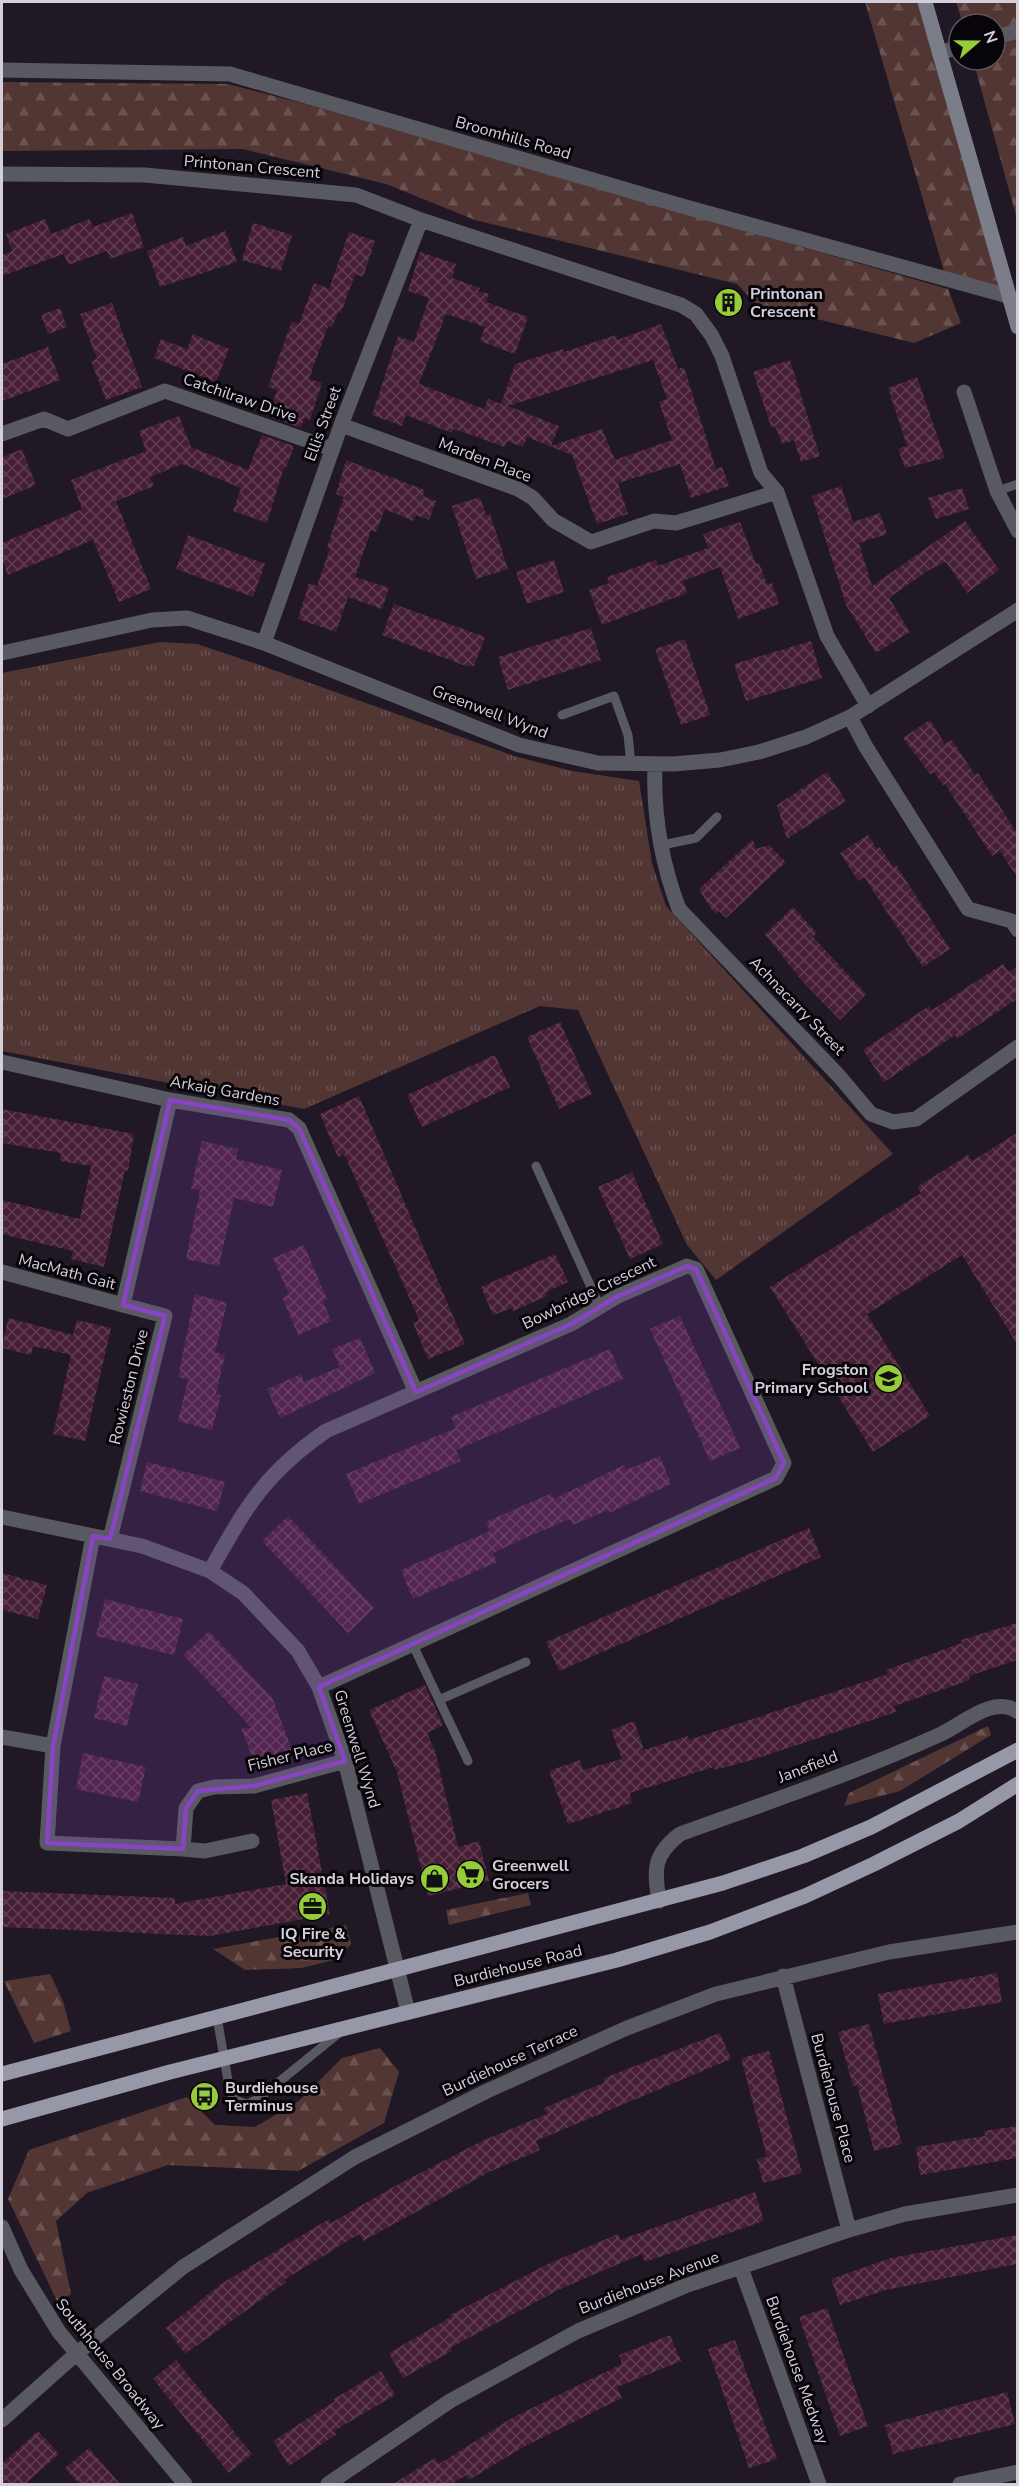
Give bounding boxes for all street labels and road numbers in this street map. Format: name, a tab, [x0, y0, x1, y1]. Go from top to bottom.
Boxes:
street label: Broomhills Road	[453, 111, 573, 165]
street label: Printonan Crescent	[183, 150, 321, 184]
street label: Catchilraw Drive	[180, 368, 300, 428]
street label: Ellis Street	[299, 383, 347, 464]
street label: Marden Place	[435, 432, 535, 488]
street label: Greenwell Wynd	[429, 680, 551, 744]
street label: Achnacarry Street	[744, 952, 850, 1060]
street label: Arkaig Gardens	[168, 1070, 282, 1112]
street label: MacMath Gait	[16, 1248, 118, 1296]
street label: Bowbridge Crescent	[518, 1251, 660, 1335]
street label: Rowieston Drive	[104, 1327, 154, 1447]
street label: Greenwell Wynd	[329, 1687, 385, 1811]
street label: Fisher Place	[245, 1735, 335, 1777]
street label: Janefield	[774, 1745, 841, 1789]
street label: Burdiehouse Road	[452, 1939, 584, 1993]
street label: Burdiehouse Terrace	[439, 2020, 581, 2102]
street label: Burdiehouse Place	[805, 2031, 861, 2165]
street label: Burdiehouse Avenue	[576, 2246, 722, 2320]
street label: Burdiehouse Medway	[760, 2293, 834, 2448]
street label: Southhouse Broadway	[50, 2294, 170, 2435]

